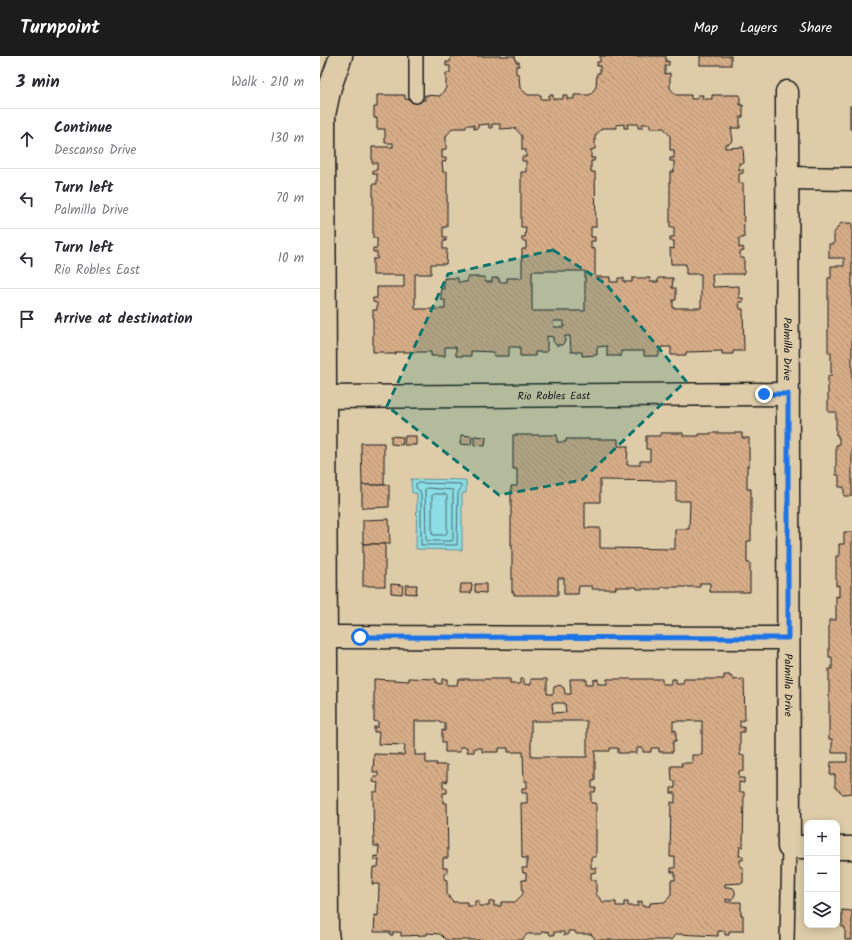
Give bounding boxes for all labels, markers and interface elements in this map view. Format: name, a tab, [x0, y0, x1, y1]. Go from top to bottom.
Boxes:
text: Turnpoint	[20, 13, 100, 43]
text: Map	[694, 17, 718, 39]
text: Layers	[740, 17, 778, 39]
text: Share	[800, 17, 832, 39]
text: 3 min	[16, 69, 60, 96]
text: Walk · 210 m	[231, 72, 304, 93]
text: Continue	[54, 116, 112, 140]
icon: ahead	[16, 128, 38, 150]
text: 130 m	[270, 128, 304, 149]
text: Descanso Drive	[54, 140, 136, 161]
text: Turn left	[54, 176, 114, 200]
icon: left	[16, 188, 38, 210]
text: 70 m	[276, 188, 304, 209]
text: Palmilla Drive	[54, 200, 129, 221]
text: Turn left	[54, 236, 114, 260]
icon: left	[16, 248, 38, 270]
text: 10 m	[278, 248, 304, 269]
text: Rio Robles East	[54, 260, 140, 281]
text: Arrive at destination	[54, 307, 193, 331]
icon: arrive	[16, 308, 38, 330]
street label: Palmilla Drive	[778, 317, 796, 381]
route end	[755, 385, 773, 403]
street label: Rio Robles East	[517, 387, 591, 406]
route start	[351, 628, 369, 646]
street label: Palmilla Drive	[778, 653, 797, 717]
map controls	[804, 820, 840, 928]
button: +	[804, 820, 840, 856]
button: −	[804, 856, 840, 892]
button: layers	[804, 892, 840, 928]

